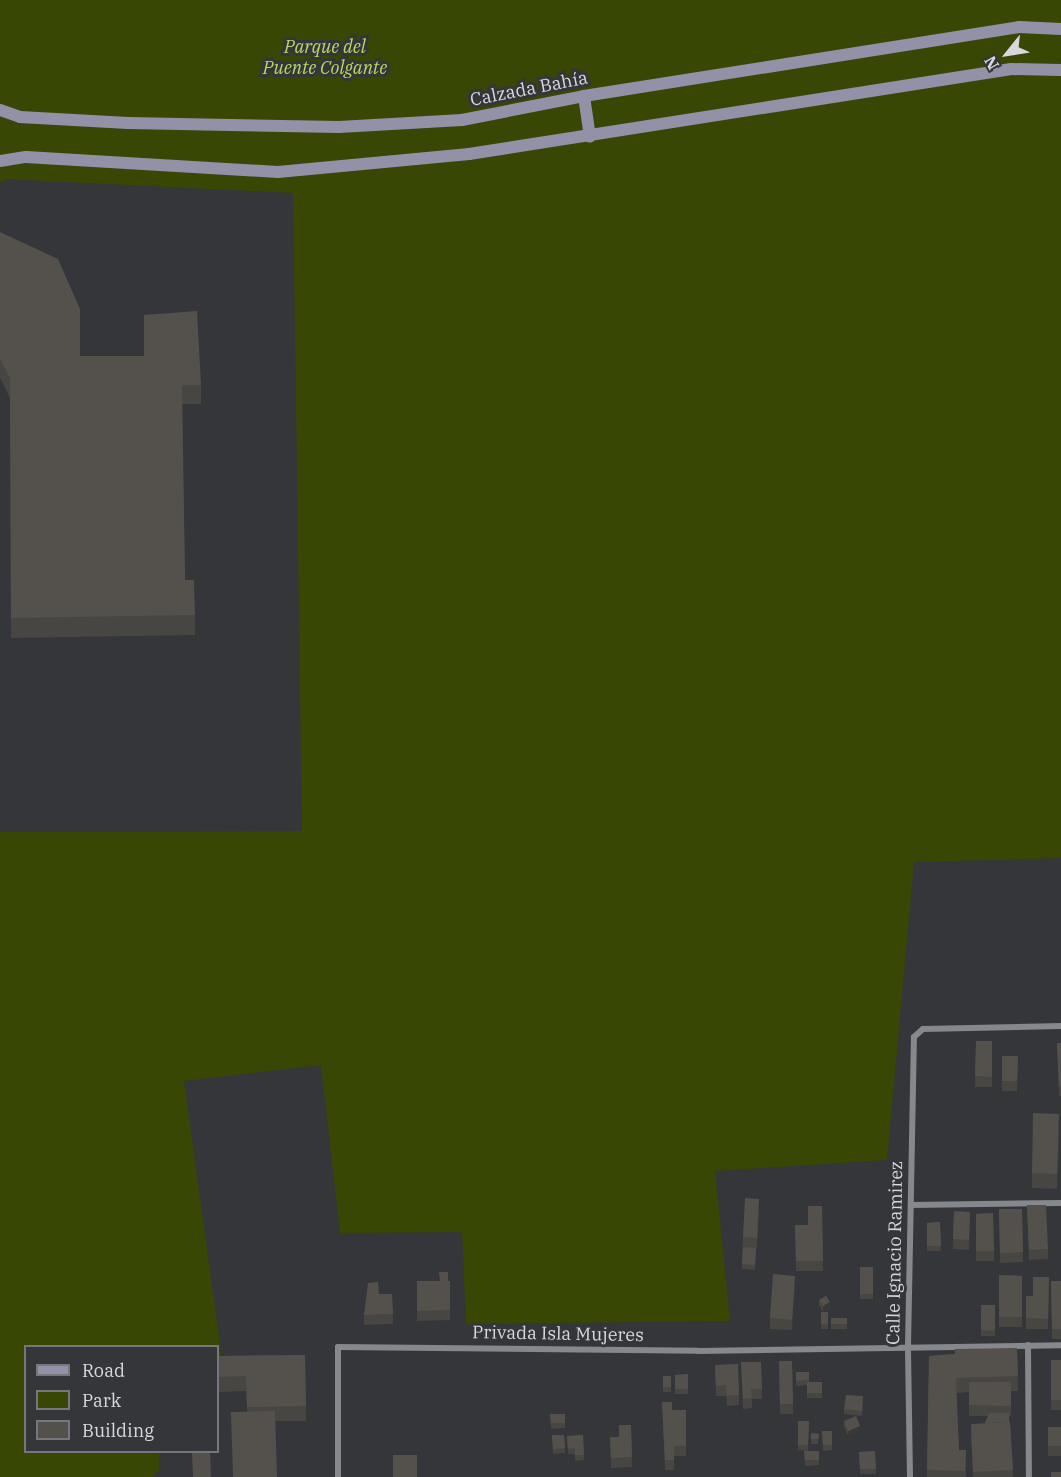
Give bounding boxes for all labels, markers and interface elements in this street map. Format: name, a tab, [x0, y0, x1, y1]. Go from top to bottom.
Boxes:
north arrow	[977, 24, 1037, 84]
park label: Parque del Puente Colgante	[263, 37, 387, 80]
text: N	[980, 53, 1003, 73]
street label: Calzada Bahía	[468, 67, 590, 111]
street label: Calle Ignacio Ramirez	[883, 1161, 907, 1345]
street label: Privada Isla Mujeres	[472, 1322, 644, 1346]
legend	[24, 1345, 219, 1453]
text: Road	[82, 1359, 125, 1382]
text: Park	[82, 1389, 121, 1412]
text: Building	[82, 1419, 154, 1442]

